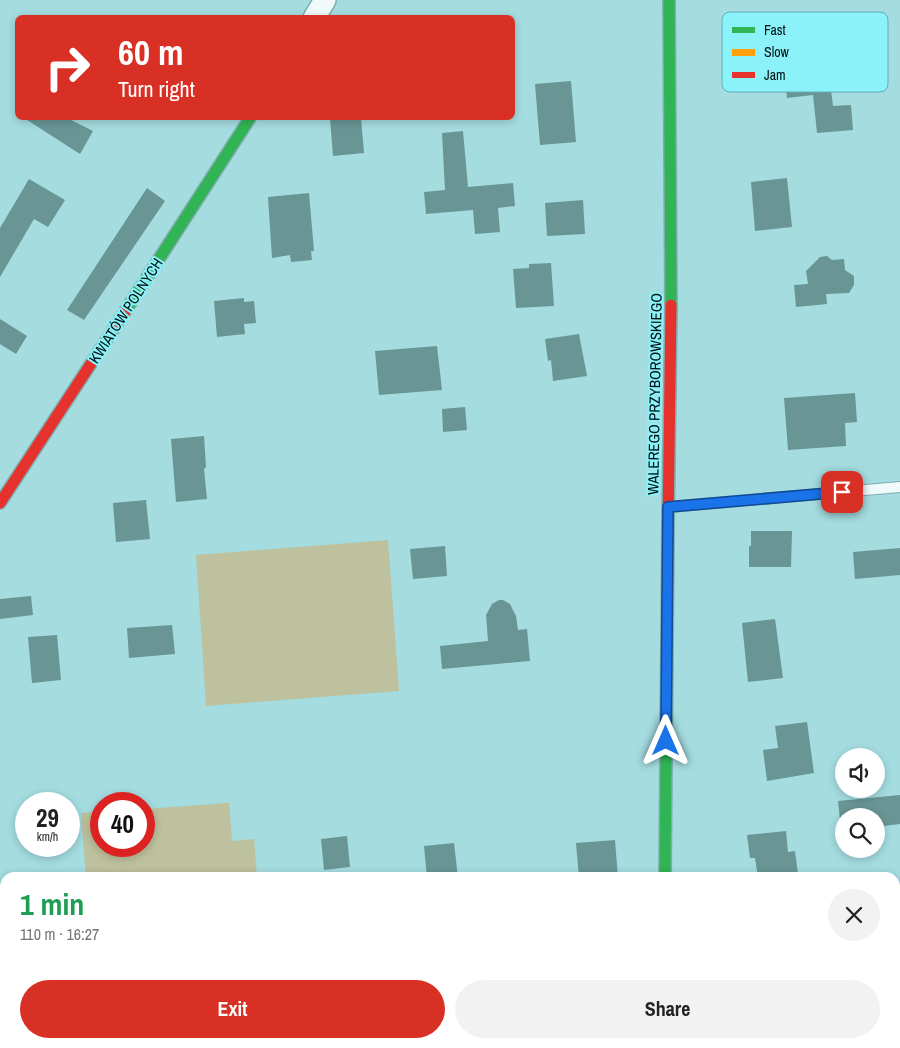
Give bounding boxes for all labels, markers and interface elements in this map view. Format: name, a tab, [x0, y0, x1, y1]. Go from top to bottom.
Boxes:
legend	[722, 12, 888, 92]
text: Fast	[764, 21, 786, 39]
text: 60 m	[118, 29, 183, 76]
icon: right	[35, 35, 100, 100]
text: Slow	[764, 43, 790, 61]
text: Jam	[764, 66, 786, 84]
text: Turn right	[118, 74, 195, 104]
street label: KWIATÓW POLNYCH	[84, 254, 168, 368]
street label: WALEREGO PRZYBOROWSKIEGO	[642, 293, 667, 495]
pin	[821, 471, 863, 513]
icon: arrive	[828, 478, 856, 506]
position arrow	[639, 714, 691, 766]
map controls	[835, 748, 885, 858]
button: sound	[835, 748, 885, 798]
speed limit sign: 40	[90, 792, 155, 857]
text: 29	[36, 801, 59, 835]
button: search	[835, 808, 885, 858]
text: km/h	[37, 829, 58, 845]
text: 1 min	[20, 884, 84, 924]
button: close	[828, 889, 880, 941]
text: 110 m · 16:27	[20, 923, 99, 945]
button: Exit	[20, 980, 445, 1038]
button: Share	[455, 980, 880, 1038]

